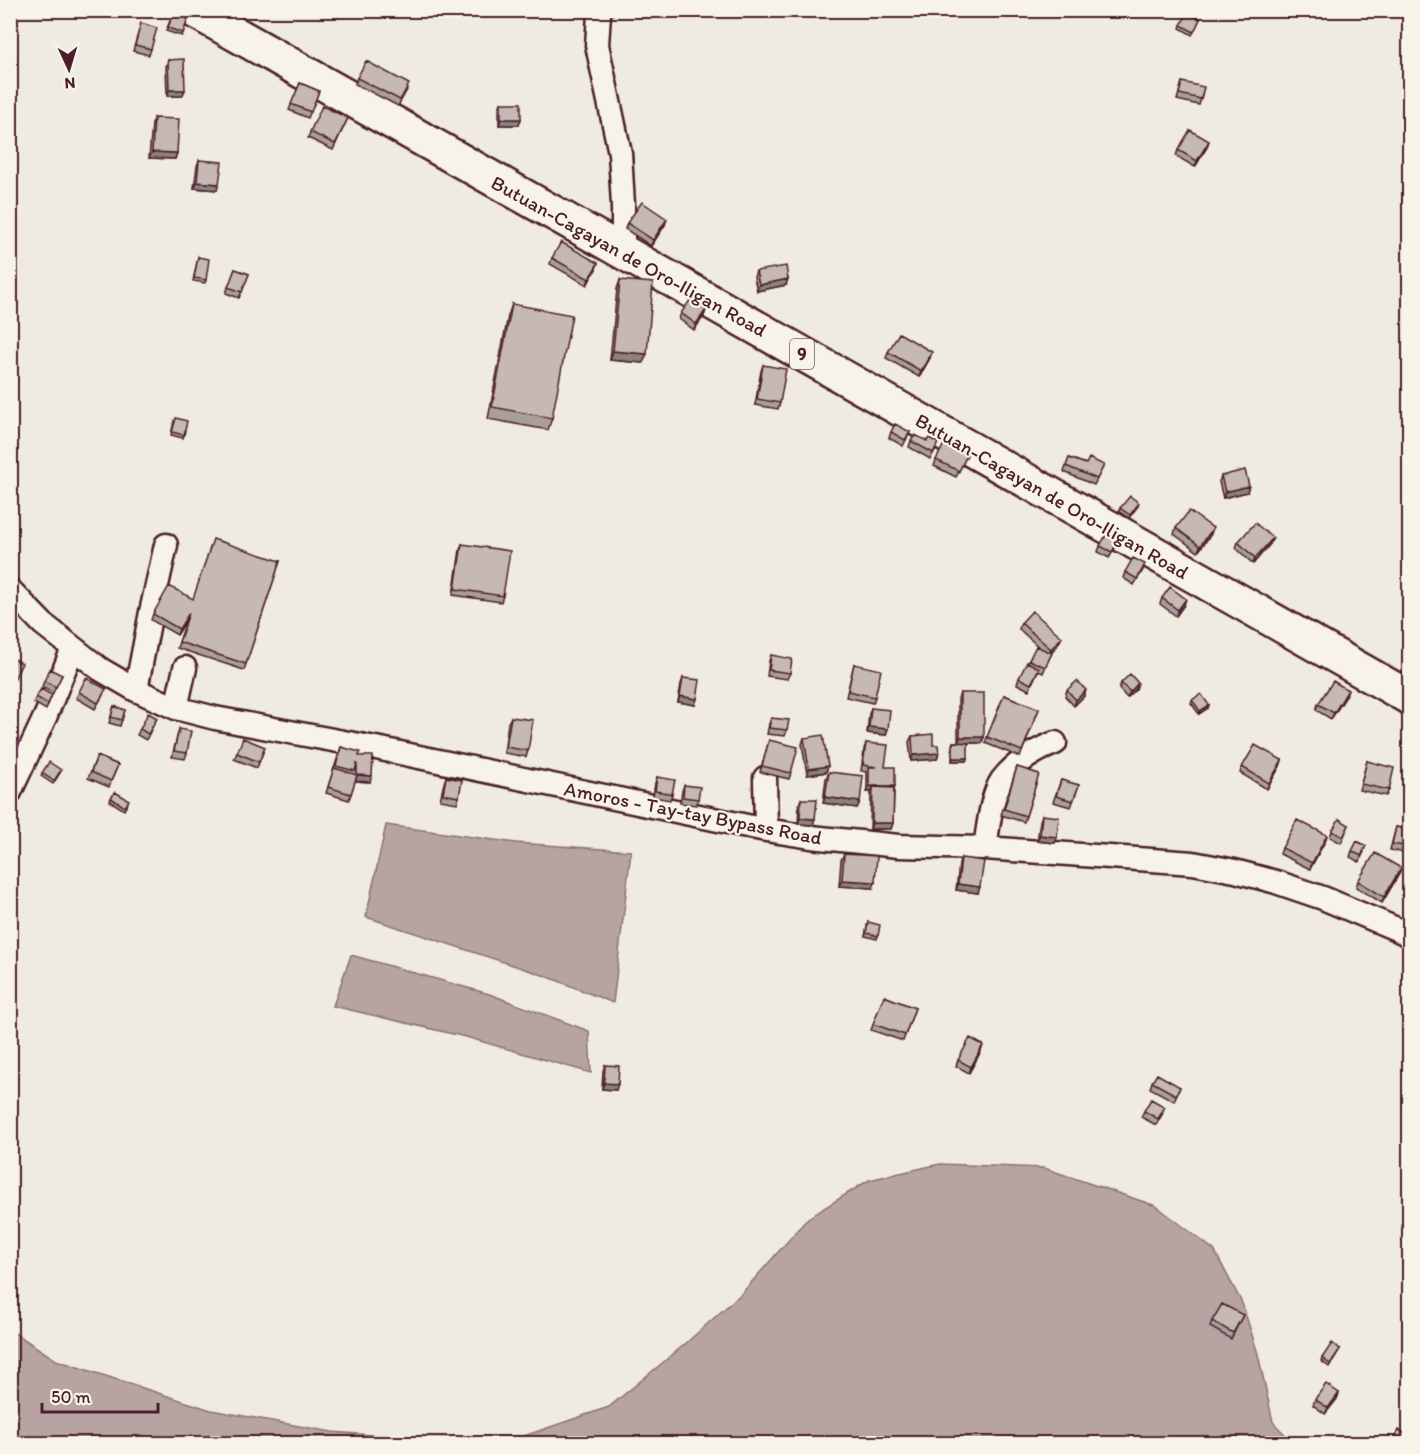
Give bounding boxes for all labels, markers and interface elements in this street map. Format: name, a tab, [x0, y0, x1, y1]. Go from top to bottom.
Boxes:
north arrow	[39, 39, 99, 99]
text: N	[64, 74, 76, 93]
street label: Butuan-Cagayan de Oro-Iligan Road	[487, 170, 771, 342]
road number: 9	[790, 339, 814, 369]
street label: Butuan-Cagayan de Oro-Iligan Road	[911, 408, 1193, 584]
street label: Amoros - Tay-tay Bypass Road	[562, 776, 824, 850]
scale bar	[42, 1376, 158, 1414]
text: 50 m	[51, 1386, 91, 1408]

